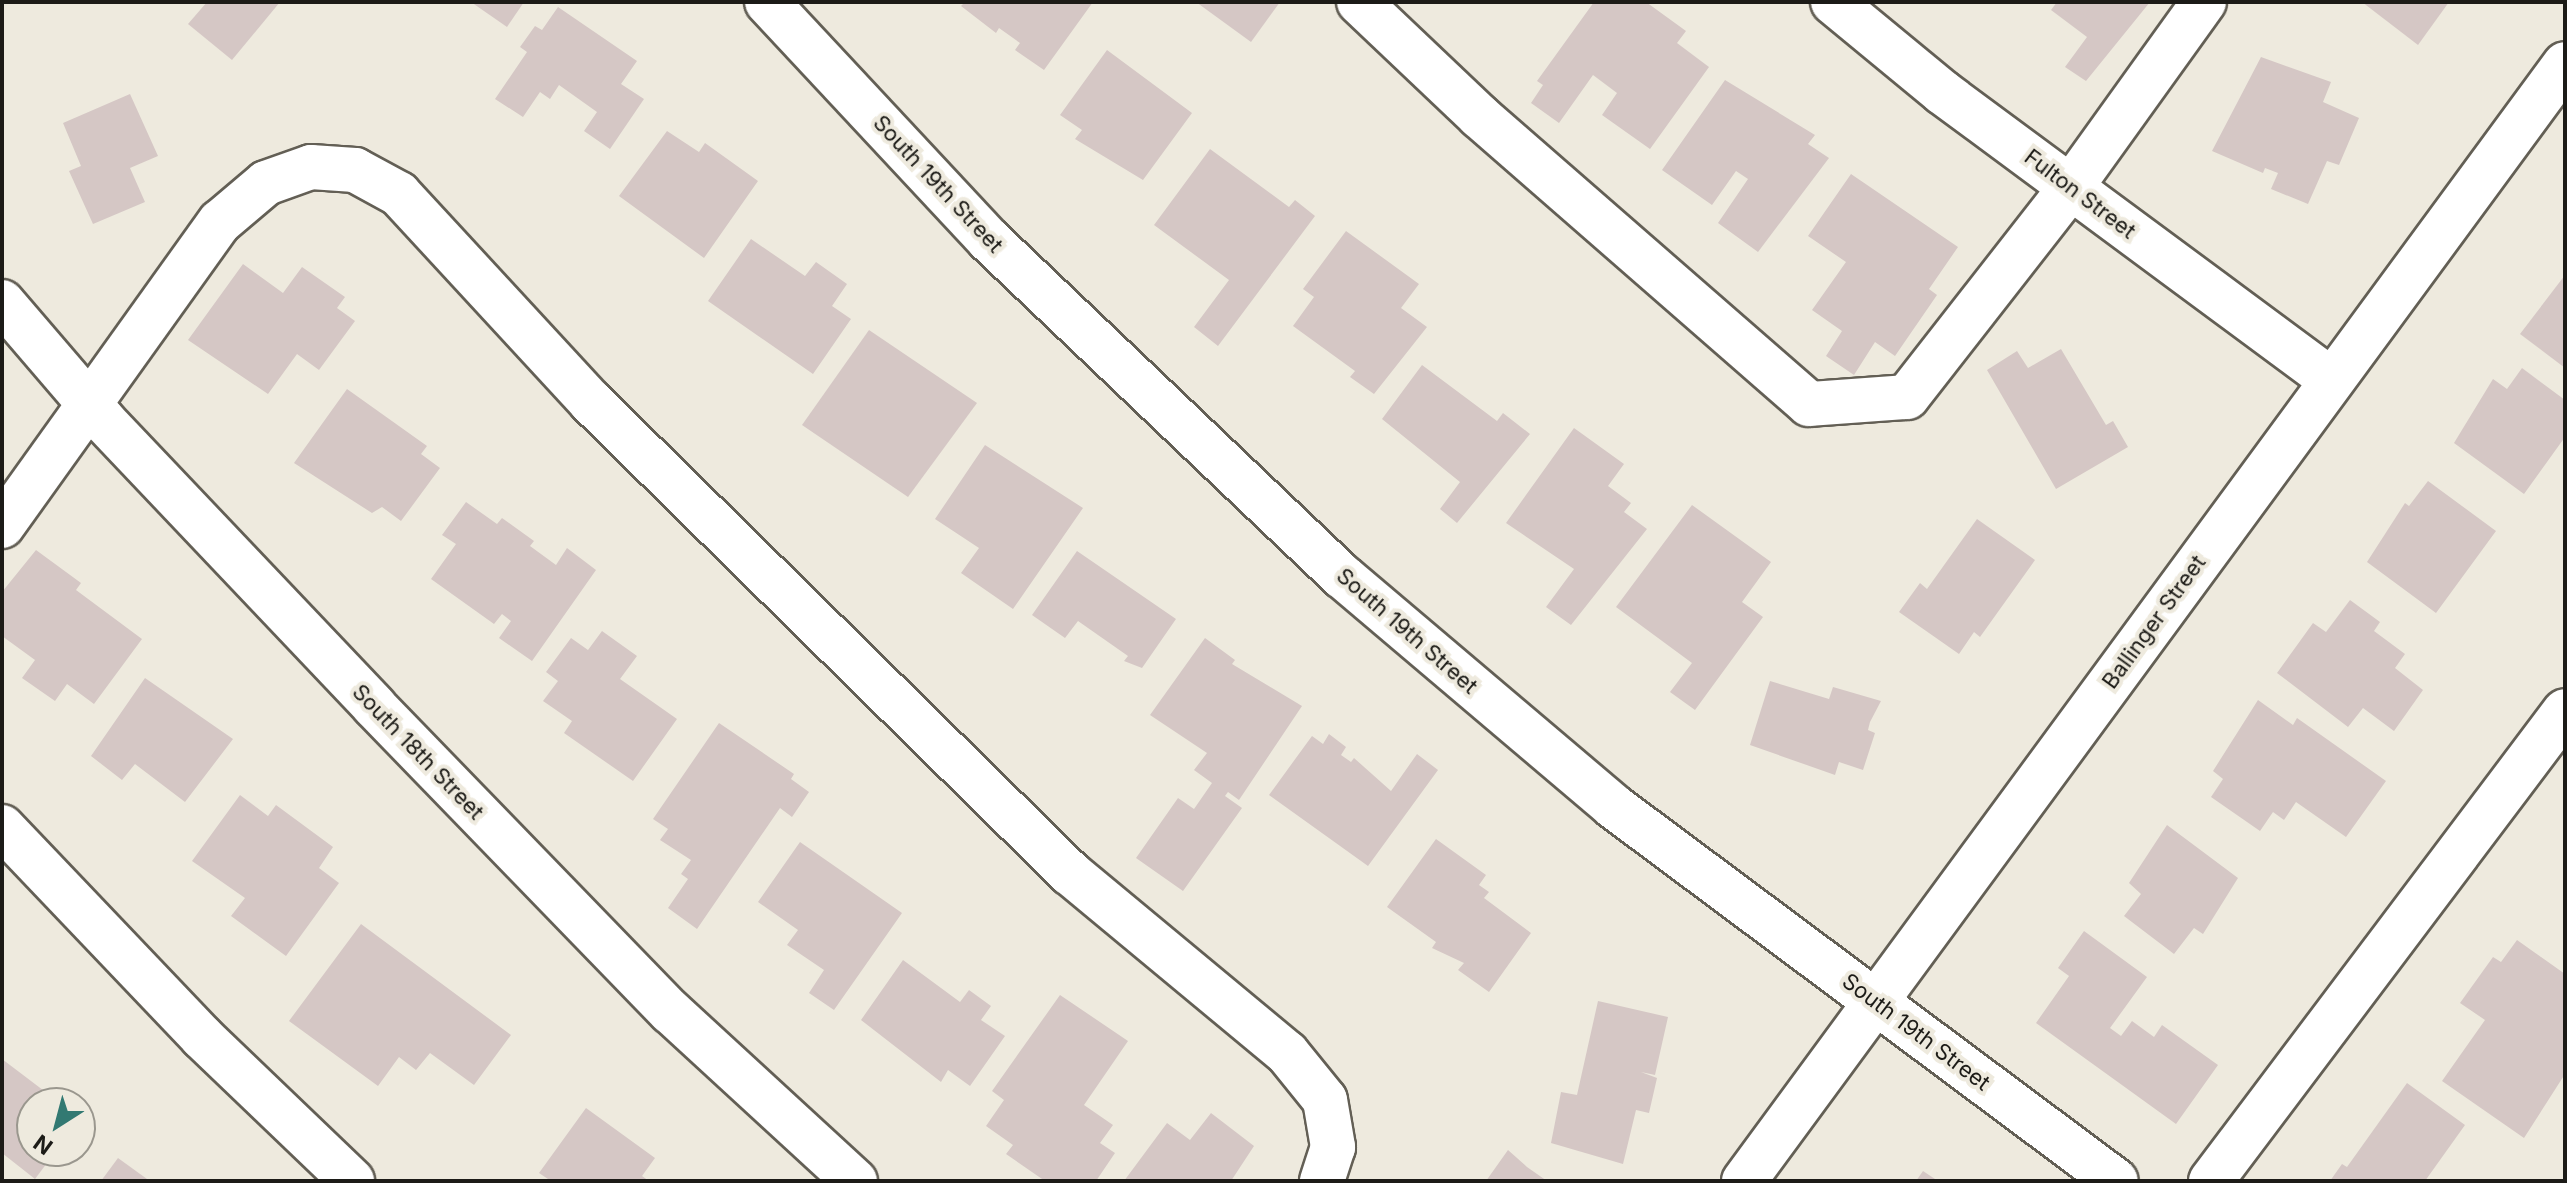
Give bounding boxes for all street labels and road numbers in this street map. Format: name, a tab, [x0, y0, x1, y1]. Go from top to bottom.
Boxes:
street label: South 19th Street	[868, 110, 1008, 258]
street label: Fulton Street	[2019, 144, 2141, 244]
street label: Ballinger Street	[2097, 550, 2211, 694]
street label: South 19th Street	[1331, 563, 1483, 699]
street label: South 18th Street	[347, 679, 489, 825]
street label: South 19th Street	[1837, 968, 1995, 1096]

